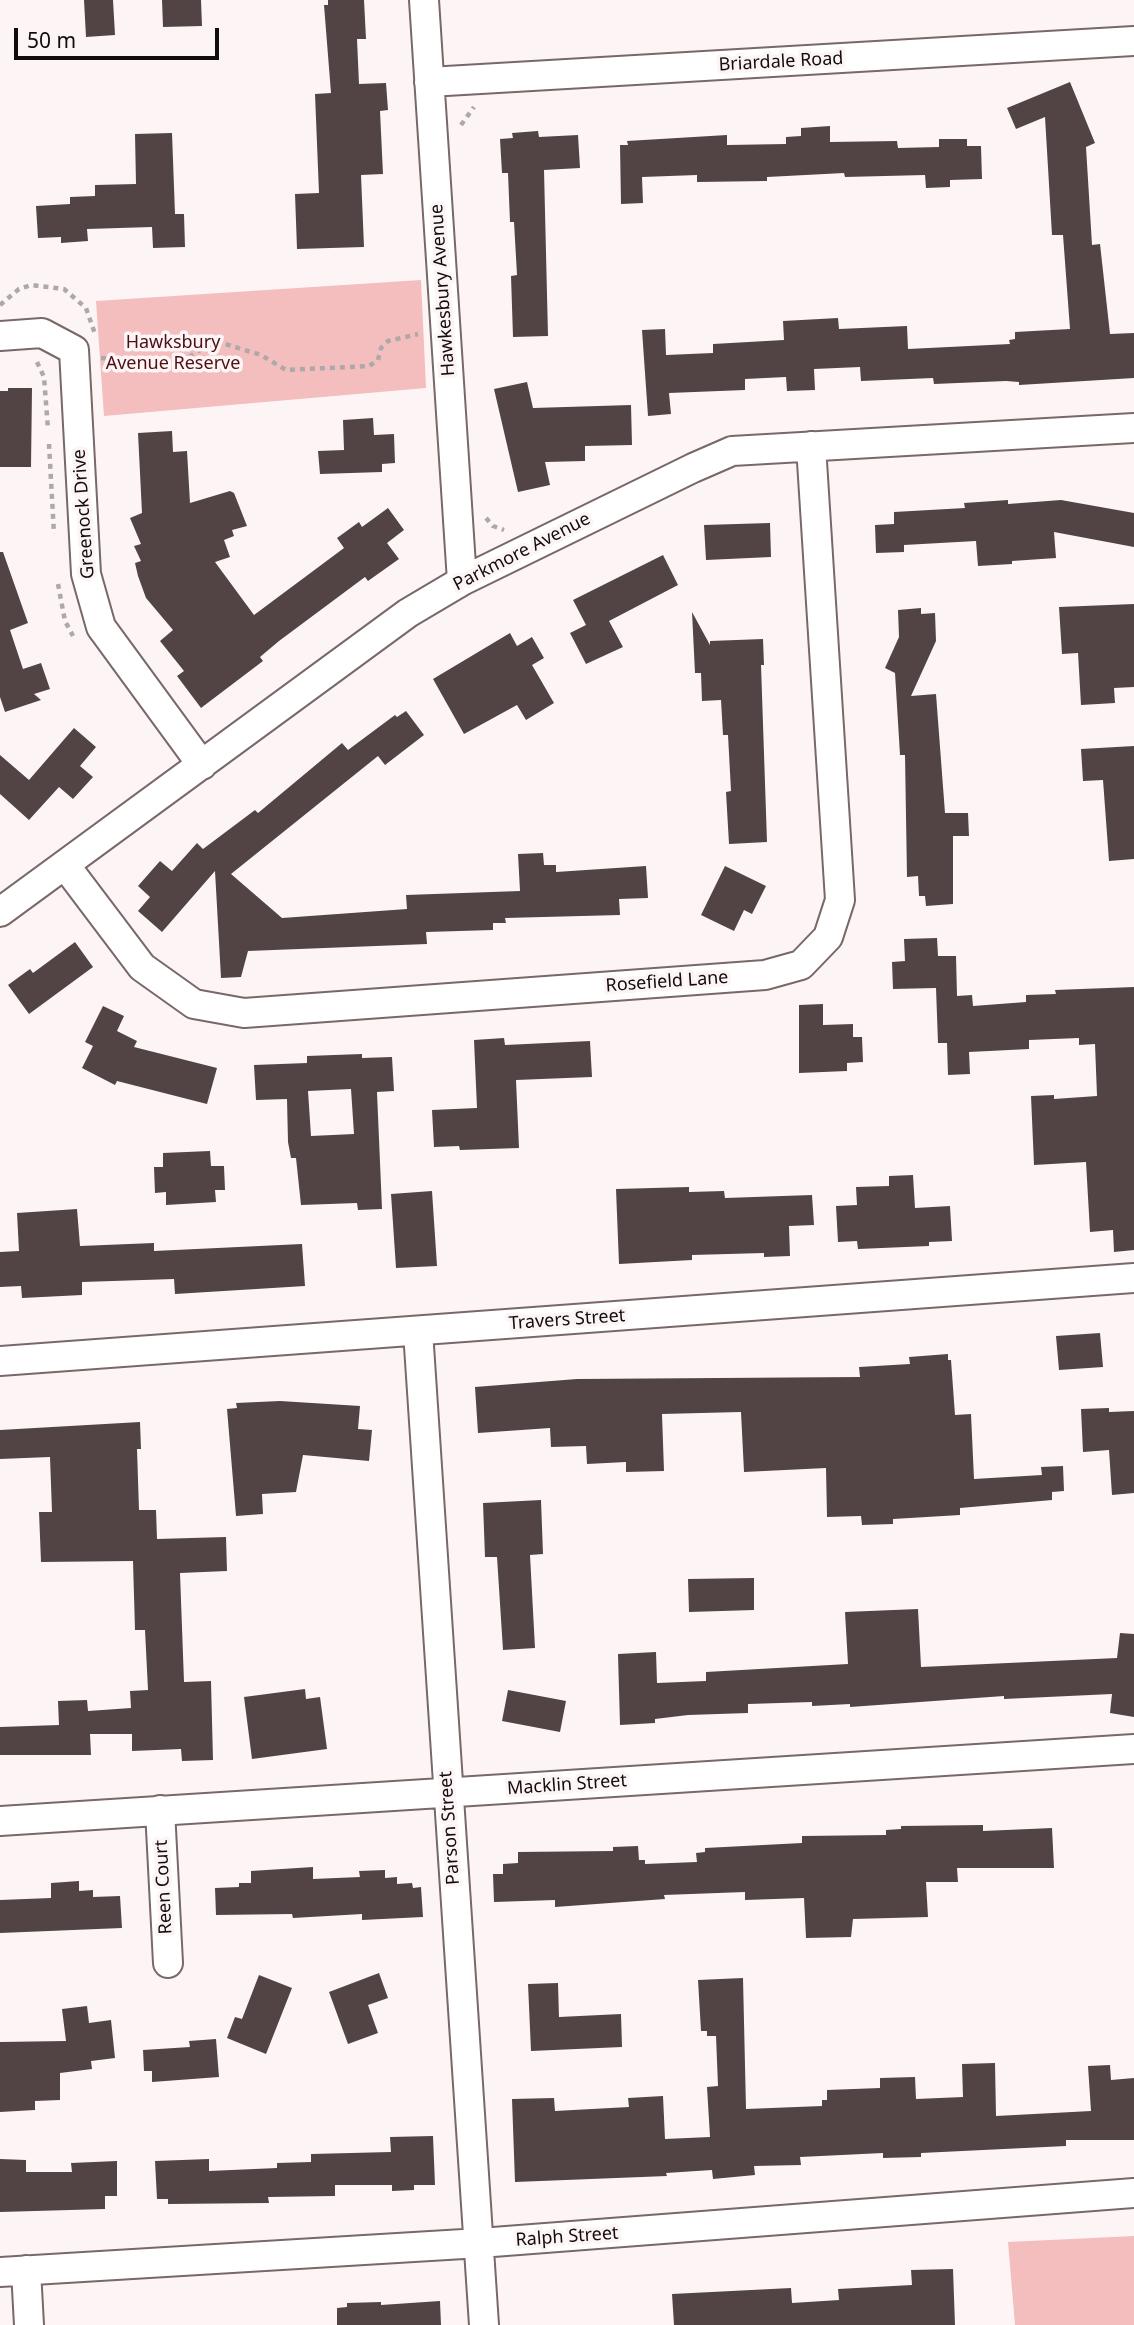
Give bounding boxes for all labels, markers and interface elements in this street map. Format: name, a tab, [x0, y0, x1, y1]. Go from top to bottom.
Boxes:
scale bar	[18, 14, 222, 58]
text: 50 m	[27, 26, 76, 54]
street label: Briardale Road	[718, 48, 844, 76]
street label: Hawkesbury Avenue	[426, 203, 460, 377]
park label: Hawksbury Avenue Reserve	[106, 332, 240, 374]
street label: Greenock Drive	[69, 448, 99, 580]
street label: Parkmore Avenue	[450, 508, 594, 596]
street label: Rosefield Lane	[605, 967, 729, 997]
street label: Travers Street	[508, 1305, 626, 1335]
street label: Parson Street	[435, 1770, 465, 1886]
street label: Macklin Street	[506, 1770, 628, 1800]
street label: Reen Court	[151, 1839, 177, 1935]
street label: Ralph Street	[515, 2223, 619, 2251]

